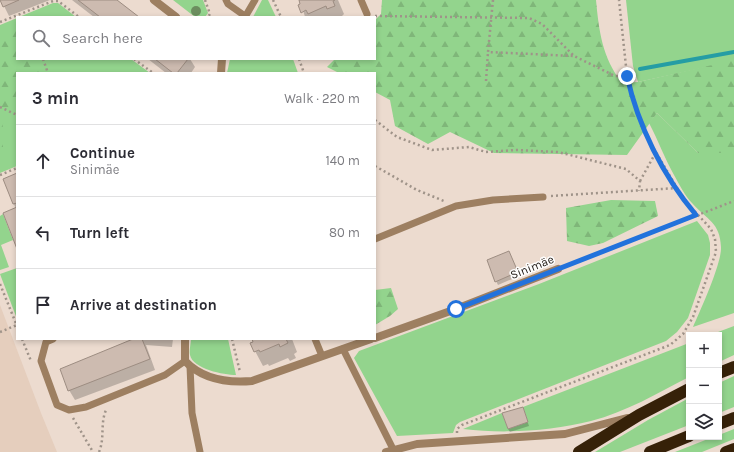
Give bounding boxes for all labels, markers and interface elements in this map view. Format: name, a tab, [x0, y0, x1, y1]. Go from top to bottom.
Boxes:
search box	[16, 16, 376, 60]
icon: search	[30, 27, 52, 49]
text: Search here	[62, 29, 143, 47]
route end	[618, 67, 636, 85]
text: 3 min	[32, 88, 79, 108]
text: Walk · 220 m	[284, 91, 360, 106]
text: Continue	[70, 144, 135, 162]
icon: ahead	[32, 150, 54, 172]
text: 140 m	[325, 153, 360, 168]
text: Sinimäe	[70, 162, 119, 177]
icon: left	[32, 222, 54, 244]
text: Turn left	[70, 224, 129, 242]
text: 80 m	[329, 225, 360, 240]
street label: Sinimäe	[508, 252, 556, 282]
icon: arrive	[32, 294, 54, 316]
text: Arrive at destination	[70, 296, 217, 314]
route start	[447, 300, 465, 318]
map controls	[686, 332, 722, 440]
button: +	[686, 332, 722, 368]
button: −	[686, 368, 722, 404]
button: layers	[686, 404, 722, 440]

